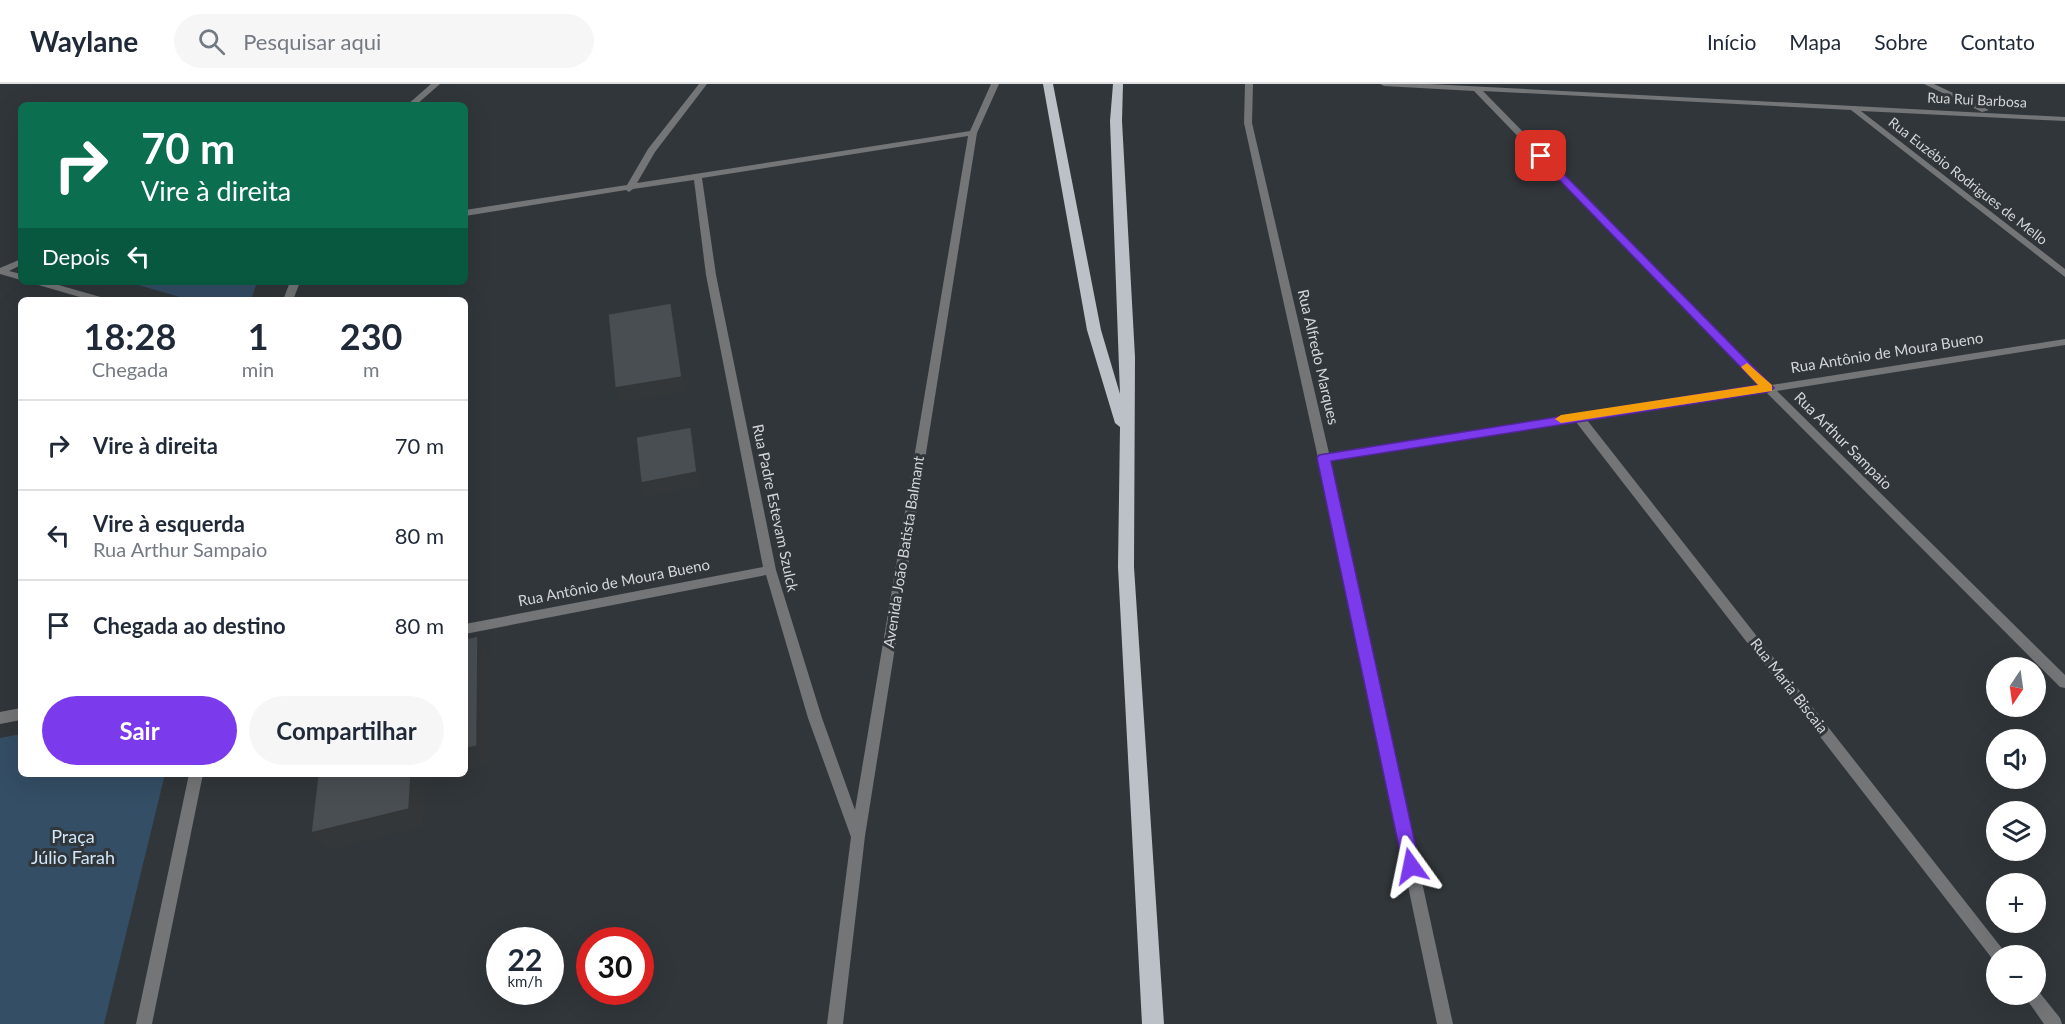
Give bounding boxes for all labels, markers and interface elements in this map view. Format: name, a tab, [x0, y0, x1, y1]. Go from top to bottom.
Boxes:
search box	[174, 14, 594, 68]
text: Waylane	[30, 24, 138, 58]
icon: search	[195, 25, 228, 58]
text: Pesquisar aqui	[243, 28, 381, 55]
text: Início	[1707, 29, 1756, 54]
text: Mapa	[1789, 29, 1841, 54]
text: Sobre	[1874, 29, 1927, 54]
text: Contato	[1960, 29, 2035, 54]
street label: Rua Rui Barbosa	[1927, 88, 2027, 111]
street label: Rua Euzébio Rodrigues de Mello	[1885, 113, 2051, 248]
text: 70 m	[141, 123, 235, 173]
icon: right	[42, 126, 120, 204]
pin	[1515, 130, 1566, 181]
icon: arrive	[1524, 139, 1557, 172]
text: Vire à direita	[141, 174, 291, 207]
icon: left	[122, 240, 155, 273]
text: Depois	[42, 243, 110, 270]
street label: Rua Alfredo Marques	[1295, 287, 1343, 426]
text: 18:28	[84, 314, 176, 358]
text: 1	[248, 314, 269, 358]
text: 230	[340, 314, 402, 358]
street label: Rua Antônio de Moura Bueno	[1789, 328, 1984, 376]
text: Chegada	[92, 357, 168, 381]
text: min	[242, 357, 274, 381]
text: m	[363, 357, 379, 381]
street label: Rua Arthur Sampaio	[1791, 388, 1896, 493]
street label: Rua Padre Estevam Szulck	[749, 422, 803, 594]
icon: right	[42, 429, 75, 462]
text: Vire à direita	[93, 432, 218, 459]
text: 70 m	[395, 432, 444, 459]
street label: Avenida João Batista Balmant	[879, 454, 927, 649]
text: Vire à esquerda	[93, 510, 245, 537]
icon: left	[42, 519, 75, 552]
text: 80 m	[395, 522, 444, 549]
text: Rua Arthur Sampaio	[93, 537, 267, 561]
street label: Rua Antônio de Moura Bueno	[516, 555, 711, 609]
icon: arrive	[42, 609, 75, 642]
text: Chegada ao destino	[93, 612, 286, 639]
text: 80 m	[395, 612, 444, 639]
street label: Rua Maria Biscaia	[1747, 634, 1832, 736]
north arrow	[1986, 657, 2046, 717]
map controls	[1986, 657, 2046, 1005]
button: Sair	[42, 696, 237, 765]
button: Compartilhar	[249, 696, 444, 765]
button: sound	[1986, 729, 2046, 789]
button: layers	[1986, 801, 2046, 861]
park label: Praça Júlio Farah	[31, 825, 115, 868]
position arrow	[1379, 834, 1443, 898]
button: +	[1986, 873, 2046, 933]
speed limit sign: 30	[576, 927, 654, 1005]
text: 22	[508, 941, 542, 977]
button: −	[1986, 945, 2046, 1005]
text: km/h	[507, 972, 543, 990]

